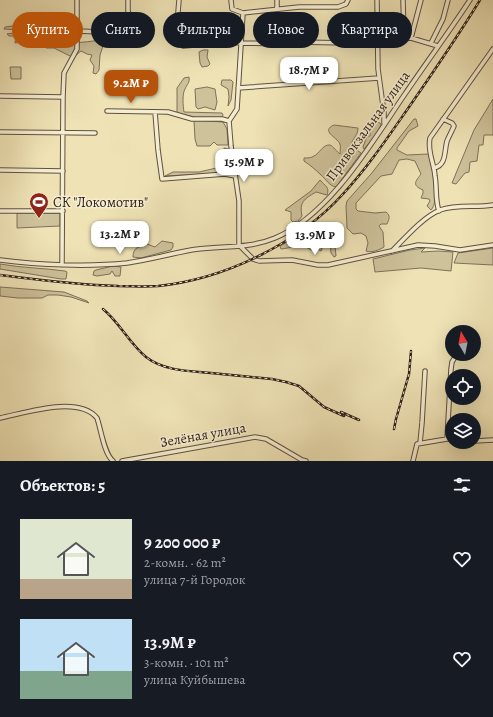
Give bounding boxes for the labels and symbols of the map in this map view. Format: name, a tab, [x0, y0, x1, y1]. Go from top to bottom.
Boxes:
pin: 18.7M ₽	[272, 57, 346, 91]
street label: Привокзальная улица	[322, 67, 415, 185]
pin: 9.2M ₽	[98, 70, 164, 104]
pin: 15.9M ₽	[207, 149, 281, 183]
sports icon: СК "Локомотив"	[28, 191, 50, 219]
place label: СК "Локомотив"	[53, 193, 148, 212]
pin: 13.2M ₽	[83, 221, 157, 255]
pin: 13.9M ₽	[278, 222, 352, 256]
north arrow	[445, 325, 481, 361]
street label: Зелёная улица	[159, 418, 248, 452]

